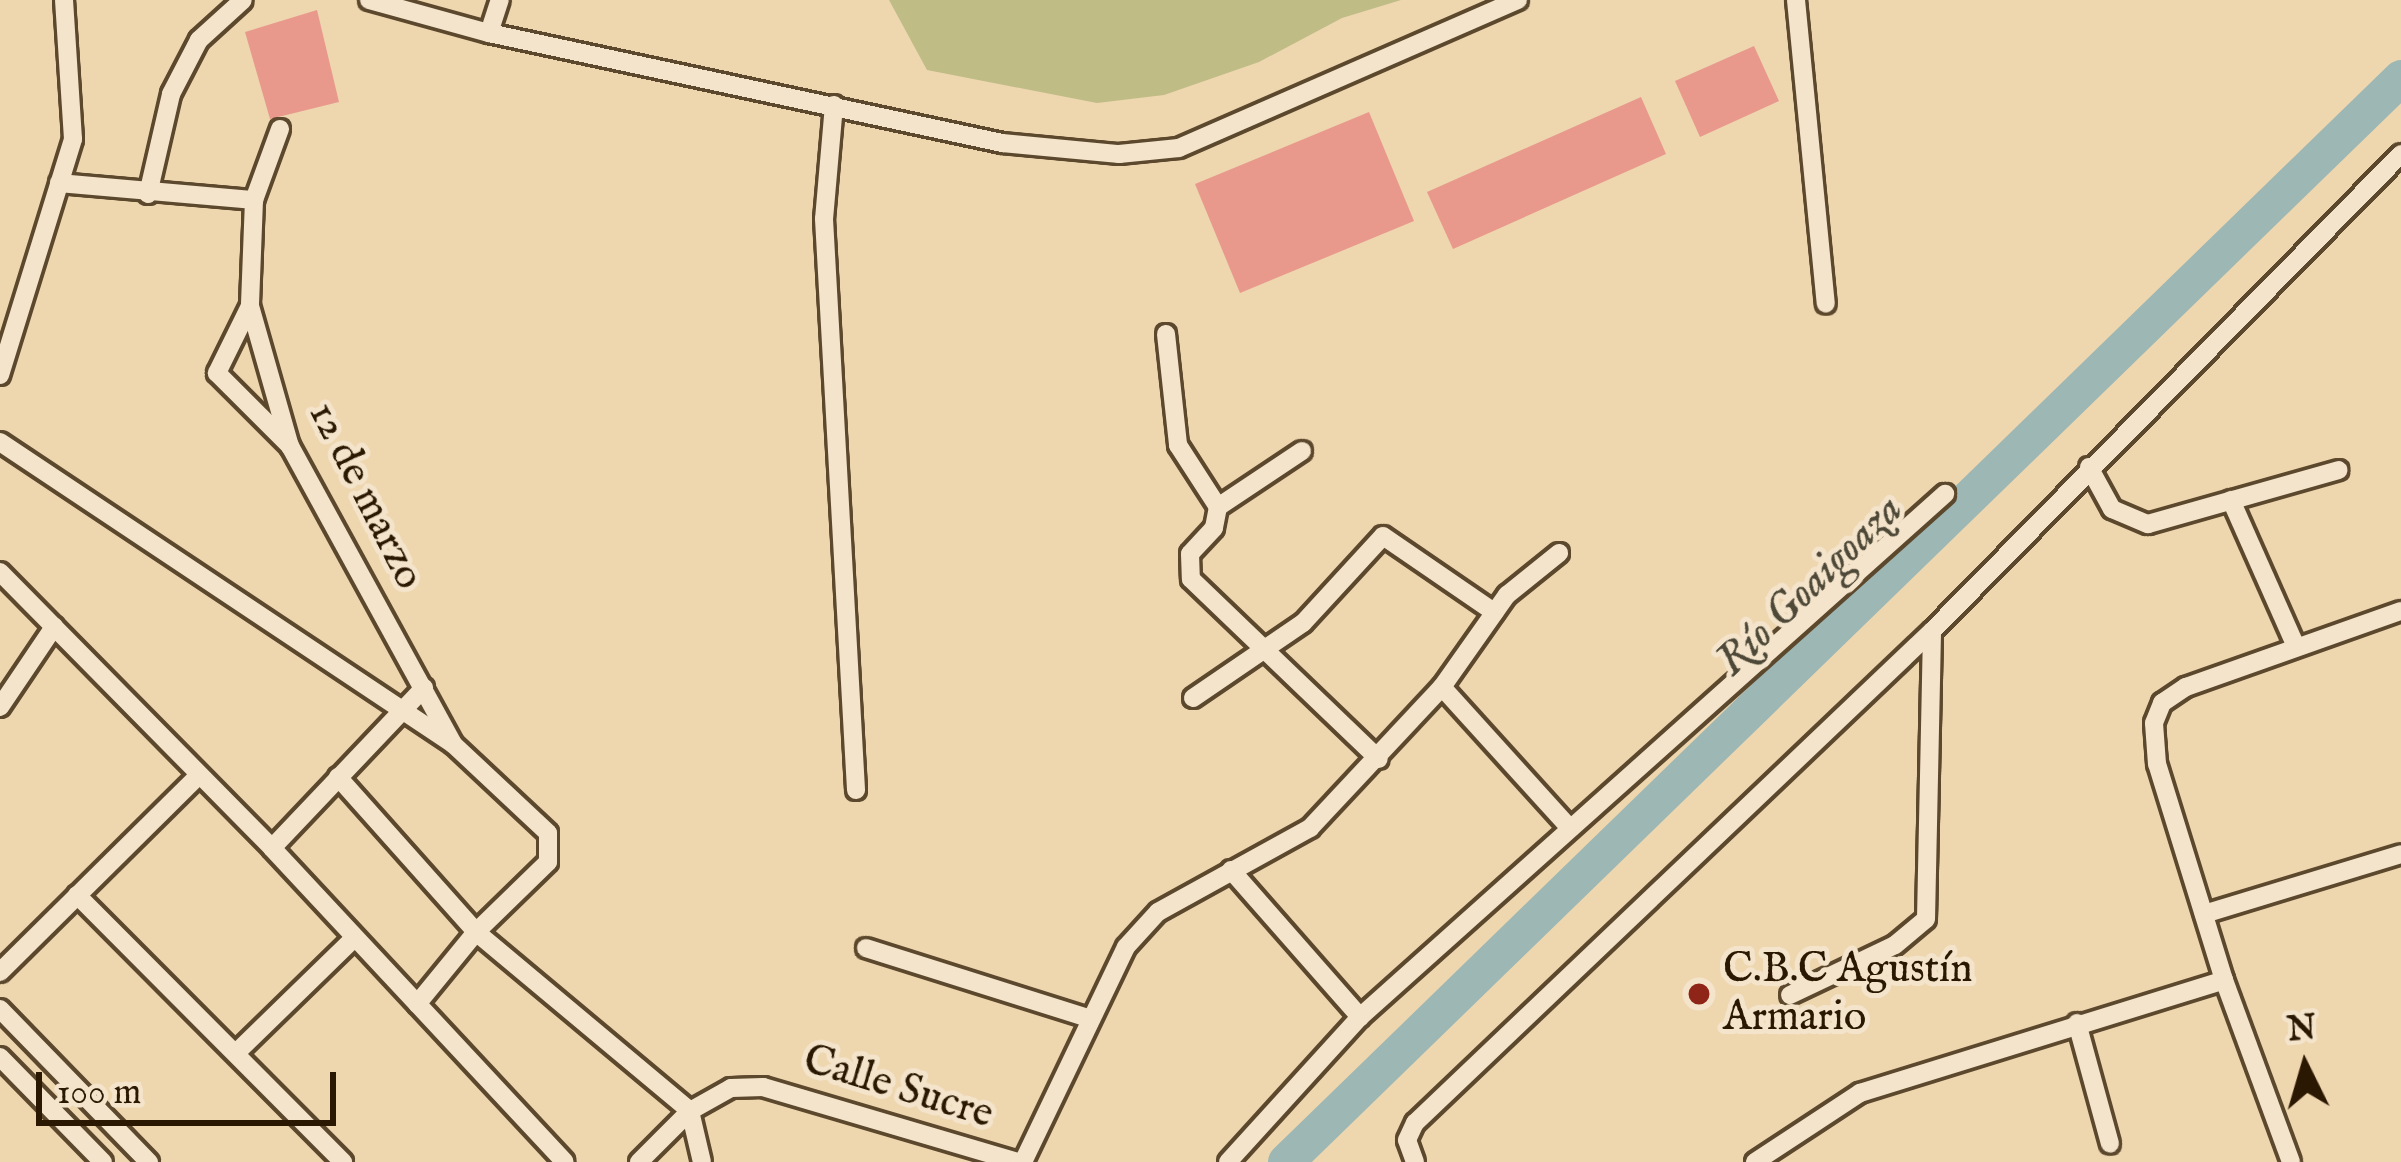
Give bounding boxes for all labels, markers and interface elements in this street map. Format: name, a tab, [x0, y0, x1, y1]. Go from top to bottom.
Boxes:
street label: 12 de marzo	[296, 394, 434, 598]
water label: Río Goaigoaza	[1705, 484, 1915, 688]
place label: C.B.C Agustín Armario	[1723, 945, 1973, 1044]
marker: C.B.C Agustín Armario	[1686, 981, 1712, 1007]
north arrow	[2245, 1006, 2365, 1126]
text: N	[2286, 1008, 2318, 1052]
street label: Calle Sucre	[797, 1035, 999, 1141]
scale bar	[42, 1048, 342, 1122]
text: 100 m	[57, 1070, 141, 1116]

